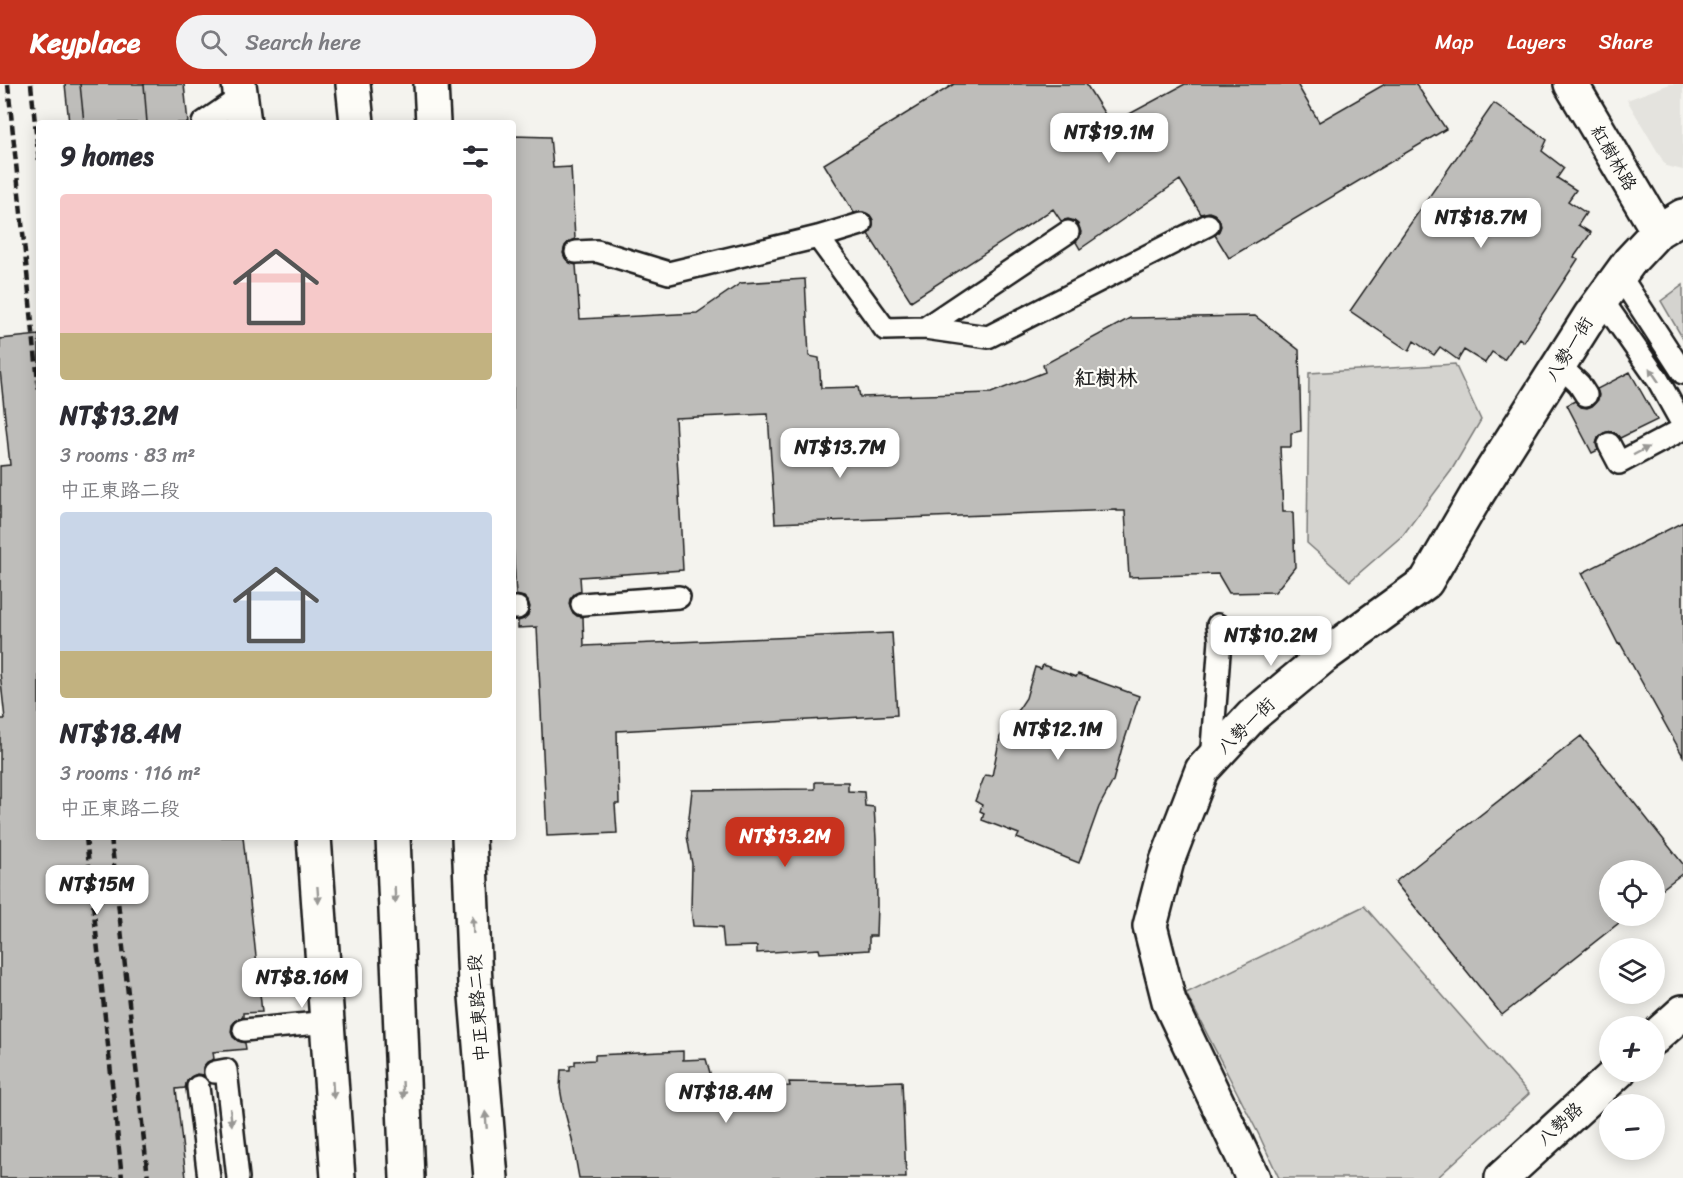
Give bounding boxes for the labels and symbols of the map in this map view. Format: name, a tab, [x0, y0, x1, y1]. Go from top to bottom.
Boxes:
pin: NT$19.1M	[1047, 113, 1171, 164]
street label: 紅樹林路	[1582, 119, 1646, 197]
pin: NT$18.7M	[1419, 198, 1543, 249]
street label: 八勢一街	[1536, 310, 1602, 388]
district label: 紅樹林	[1075, 359, 1138, 397]
one-way arrow	[1648, 367, 1660, 383]
pin: NT$13.7M	[778, 428, 902, 479]
one-way arrow	[1633, 446, 1650, 456]
pin: NT$10.2M	[1209, 616, 1333, 667]
street label: 八勢一街	[1209, 689, 1283, 763]
pin: NT$12.1M	[996, 710, 1120, 761]
pin: NT$13.2M	[723, 817, 847, 868]
pin: NT$15M	[48, 865, 146, 916]
one-way arrow	[314, 886, 323, 905]
one-way arrow	[391, 886, 400, 905]
one-way arrow	[468, 916, 477, 935]
street label: 中正東路二段	[458, 953, 498, 1063]
pin: NT$8.16M	[240, 958, 364, 1009]
pin: NT$18.4M	[664, 1073, 788, 1124]
one-way arrow	[328, 1080, 337, 1099]
one-way arrow	[399, 1081, 408, 1100]
street label: 八勢路	[1529, 1094, 1591, 1154]
one-way arrow	[226, 1108, 236, 1127]
one-way arrow	[481, 1110, 491, 1129]

